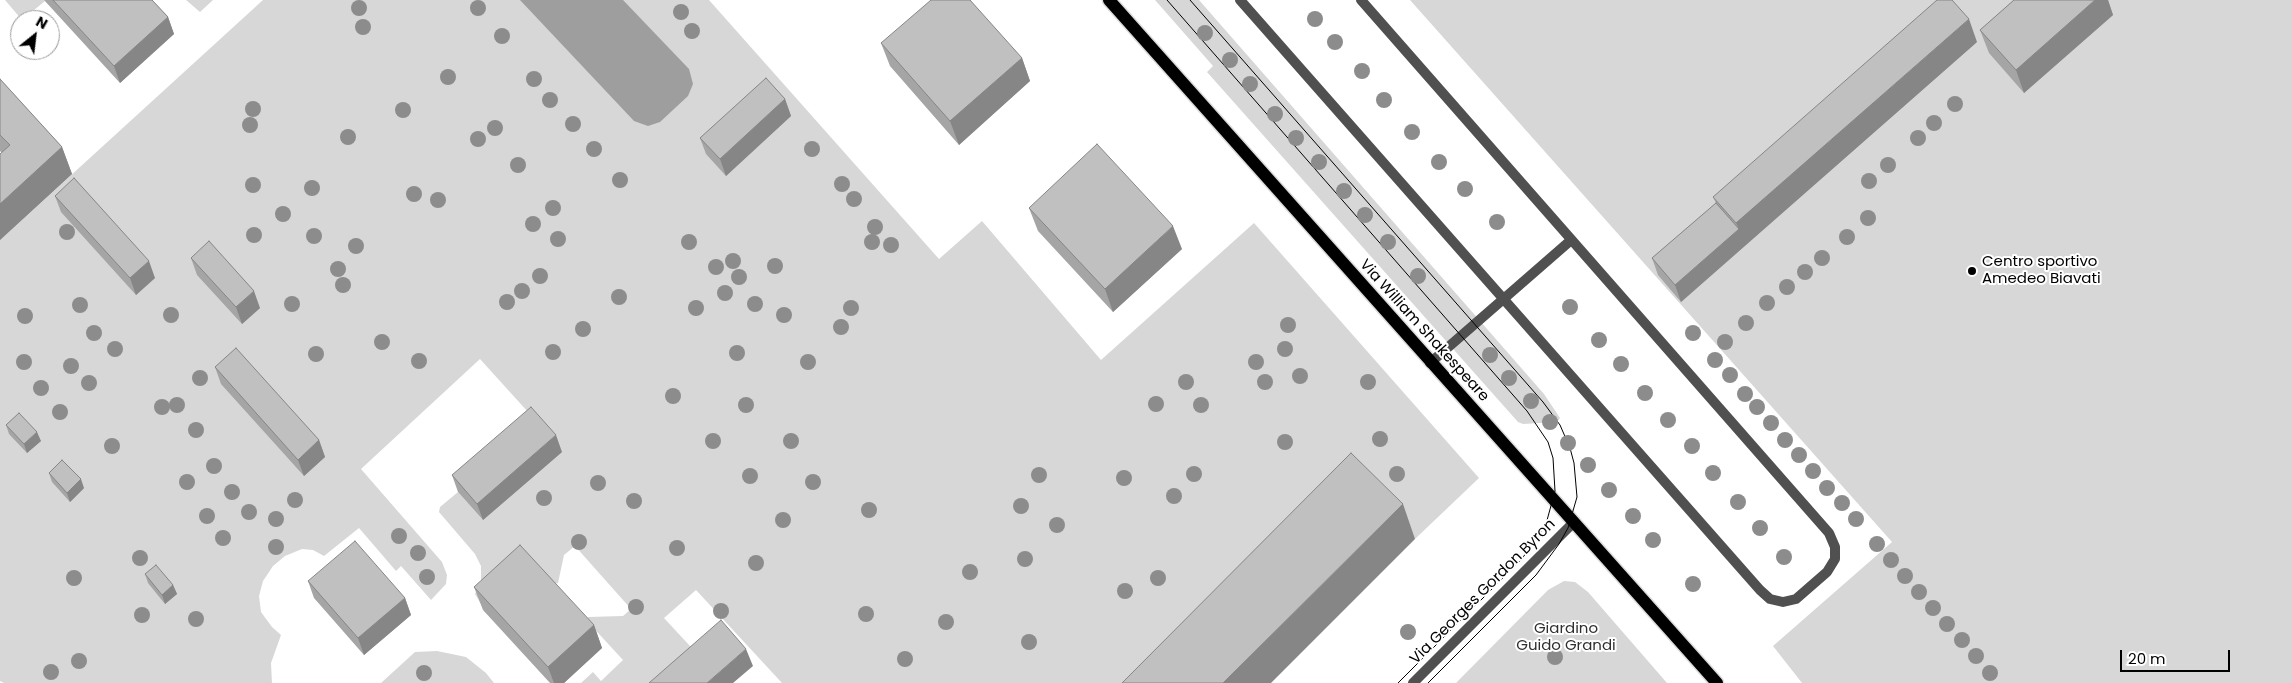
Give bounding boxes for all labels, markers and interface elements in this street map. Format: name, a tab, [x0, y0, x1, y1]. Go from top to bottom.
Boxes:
north arrow	[10, 10, 60, 60]
text: N	[32, 11, 51, 34]
place label: Centro sportivo Amedeo Biavati	[1982, 253, 2101, 288]
street label: Via William Shakespeare	[1355, 256, 1493, 406]
marker: Centro sportivo Amedeo Biavati	[1966, 265, 1978, 277]
street label: Via Georges Gordon Byron	[1407, 516, 1559, 668]
park label: Giardino Guido Grandi	[1516, 620, 1616, 655]
scale bar	[2122, 640, 2232, 672]
text: 20 m	[2128, 648, 2166, 669]

